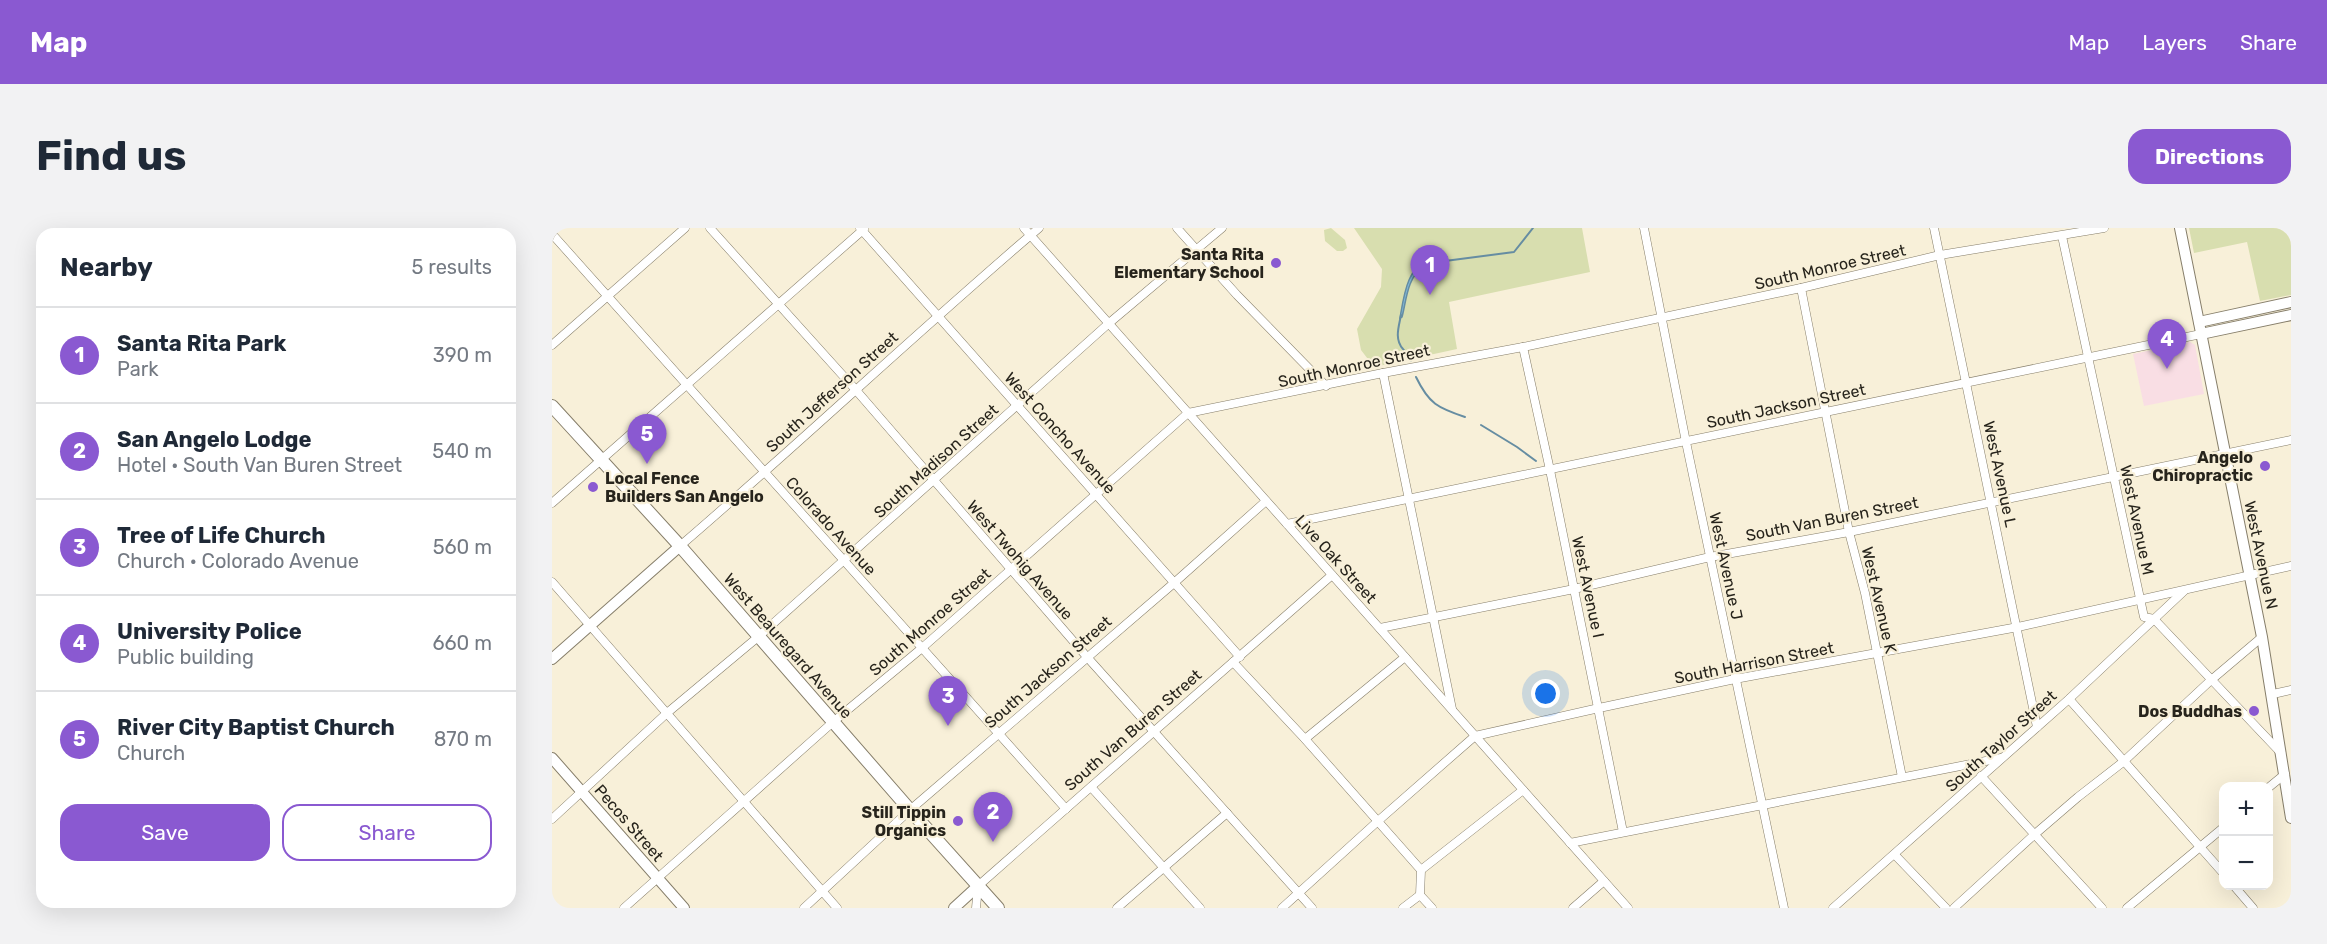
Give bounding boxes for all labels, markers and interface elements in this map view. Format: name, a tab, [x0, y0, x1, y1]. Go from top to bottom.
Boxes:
text: Map	[30, 26, 87, 59]
text: Map	[2068, 30, 2109, 55]
text: Layers	[2142, 30, 2207, 55]
text: Share	[2240, 30, 2297, 55]
button: Directions	[2128, 129, 2291, 184]
text: Find us	[36, 131, 187, 181]
street label: South Monroe Street	[1753, 240, 1907, 294]
place label: Santa Rita Elementary School	[1114, 245, 1264, 282]
pin: 1	[1410, 245, 1450, 295]
text: Nearby	[60, 252, 153, 283]
text: 5 results	[411, 255, 492, 279]
marker: Santa Rita Elementary School	[1269, 256, 1283, 270]
pin: 4	[2148, 320, 2186, 369]
street label: South Jefferson Street	[762, 328, 902, 456]
text: Santa Rita Park	[117, 330, 286, 357]
street label: South Monroe Street	[1276, 341, 1432, 391]
text: 1	[75, 343, 84, 367]
text: 390 m	[433, 343, 492, 367]
text: Park	[117, 357, 159, 381]
street label: West Concho Avenue	[1001, 368, 1119, 498]
street label: South Jackson Street	[1705, 380, 1867, 432]
street label: South Madison Street	[870, 400, 1002, 522]
pin: 5	[628, 414, 667, 464]
street label: West Avenue L	[1979, 419, 2021, 529]
text: San Angelo Lodge	[117, 426, 312, 453]
text: 2	[73, 439, 86, 463]
text: 540 m	[432, 439, 492, 463]
place label: Angelo Chiropractic	[2152, 448, 2253, 485]
text: Hotel · South Van Buren Street	[117, 453, 402, 477]
marker: Angelo Chiropractic	[2258, 459, 2272, 473]
street label: West Avenue M	[2116, 463, 2158, 577]
place label: Local Fence Builders San Angelo	[605, 469, 764, 506]
street label: Colorado Avenue	[782, 473, 880, 579]
marker: Local Fence Builders San Angelo	[586, 480, 600, 494]
street label: South Van Buren Street	[1744, 493, 1920, 545]
street label: West Twohig Avenue	[963, 496, 1077, 624]
street label: West Avenue N	[2240, 499, 2282, 611]
street label: West Avenue J	[1705, 510, 1747, 622]
street label: Live Oak Street	[1291, 511, 1381, 607]
text: Tree of Life Church	[117, 522, 326, 549]
street label: West Avenue I	[1568, 534, 1608, 640]
text: 3	[73, 535, 86, 559]
text: 560 m	[433, 535, 492, 559]
street label: West Avenue K	[1857, 545, 1901, 656]
text: Church · Colorado Avenue	[117, 549, 359, 573]
street label: South Monroe Street	[865, 564, 995, 680]
street label: West Beauregard Avenue	[720, 570, 856, 722]
street label: South Jackson Street	[981, 612, 1115, 732]
text: University Police	[117, 618, 302, 645]
text: 4	[73, 631, 86, 655]
text: 660 m	[433, 631, 492, 655]
street label: South Harrison Street	[1673, 638, 1835, 688]
text: Public building	[117, 645, 254, 669]
street label: South Van Buren Street	[1061, 665, 1205, 795]
pin: 3	[928, 676, 968, 726]
your location	[1531, 679, 1560, 708]
street label: South Taylor Street	[1942, 686, 2060, 796]
place label: Dos Buddhas	[2138, 702, 2242, 721]
marker: Dos Buddhas	[2247, 704, 2261, 718]
text: River City Baptist Church	[117, 714, 395, 741]
text: 5	[73, 727, 86, 751]
text: 870 m	[434, 727, 492, 751]
text: Church	[117, 741, 185, 765]
street label: Pecos Street	[591, 781, 667, 865]
map controls	[2219, 782, 2273, 890]
button: +	[2219, 782, 2273, 836]
pin: 2	[974, 792, 1012, 842]
place label: Still Tippin Organics	[862, 803, 946, 840]
button: Save	[60, 804, 270, 861]
button: Share	[282, 804, 492, 861]
marker: Still Tippin Organics	[951, 814, 965, 828]
button: −	[2219, 836, 2273, 890]

